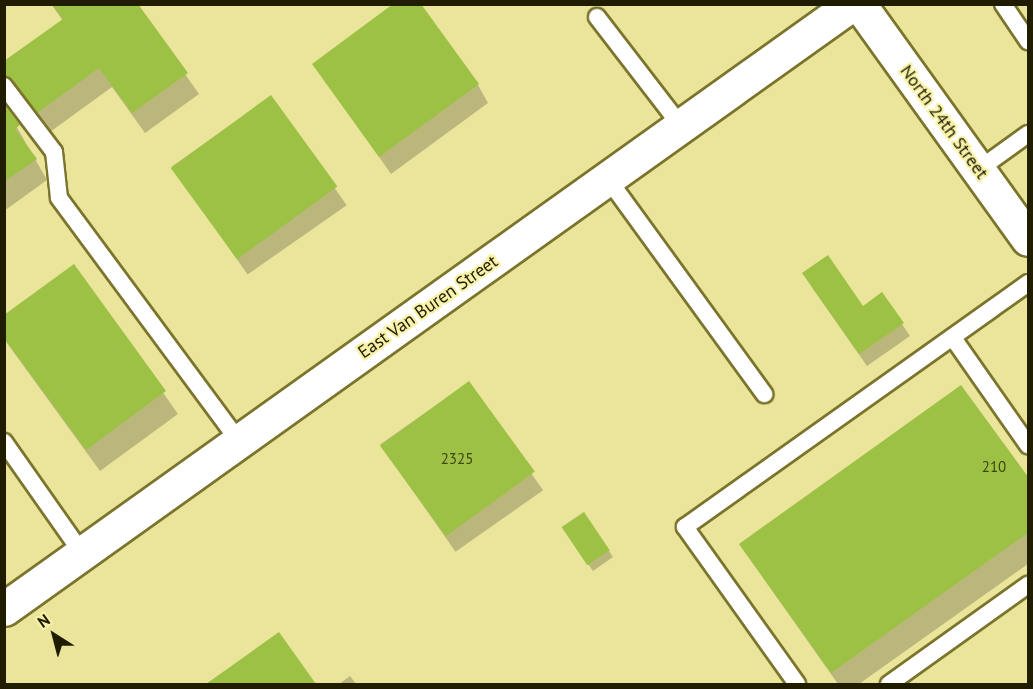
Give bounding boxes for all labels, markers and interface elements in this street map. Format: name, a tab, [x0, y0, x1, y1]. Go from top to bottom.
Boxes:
street label: North 24th Street	[895, 61, 993, 183]
street label: East Van Buren Street	[354, 251, 502, 363]
house number: 2325	[441, 450, 473, 468]
house number: 210	[982, 458, 1006, 476]
north arrow	[24, 605, 84, 665]
text: N	[33, 609, 54, 632]

